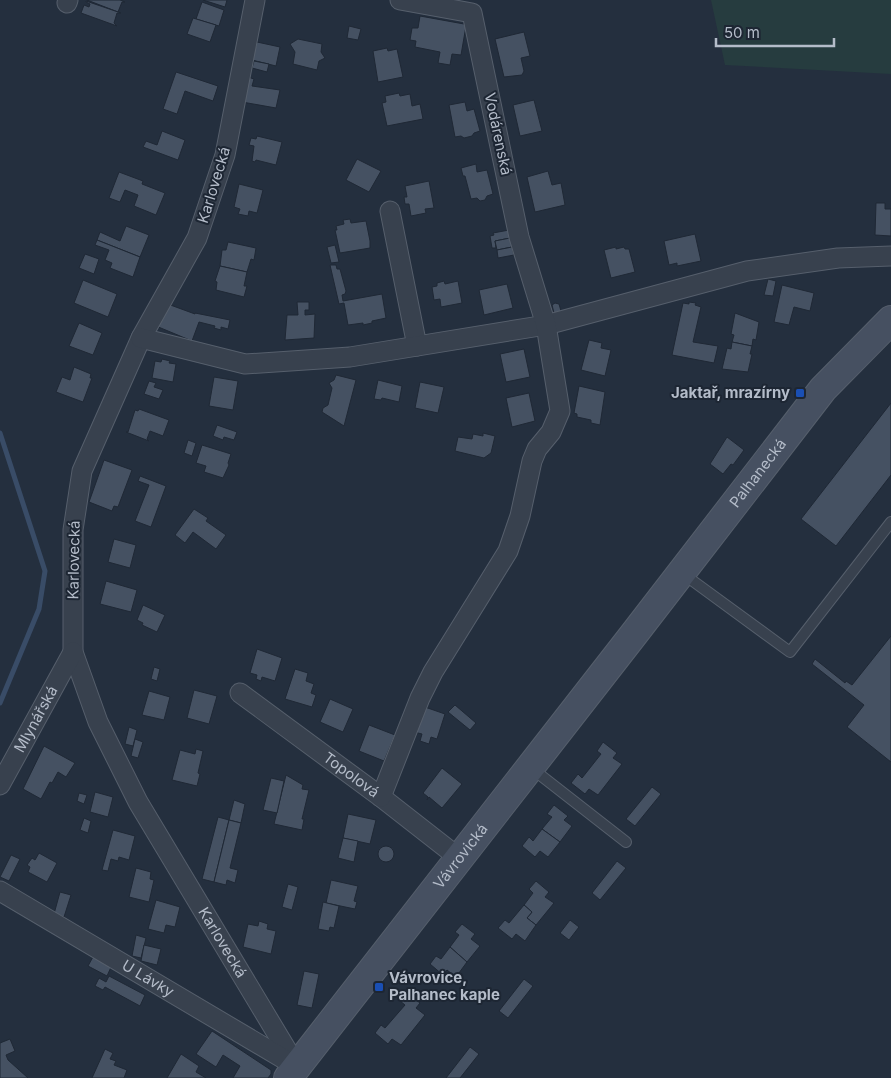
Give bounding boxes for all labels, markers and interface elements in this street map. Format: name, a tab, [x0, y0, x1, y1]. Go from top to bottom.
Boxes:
scale bar	[716, 15, 834, 47]
text: 50 m	[724, 23, 760, 42]
street label: Vodárenská	[480, 91, 516, 177]
street label: Karlovecká	[193, 144, 234, 225]
place label: Jaktař, mrazírny	[671, 383, 790, 402]
marker: Jaktař, mrazírny	[794, 387, 806, 399]
street label: Palhanecká	[725, 435, 790, 511]
street label: Karlovecká	[63, 520, 84, 600]
street label: Mlynářská	[10, 682, 62, 756]
street label: Topolová	[320, 748, 383, 801]
street label: Vávrovická	[429, 820, 492, 893]
street label: Karlovecká	[194, 904, 251, 981]
street label: U Lávky	[119, 955, 178, 1001]
place label: Vávrovice, Palhanec kaple	[389, 968, 500, 1004]
marker: Vávrovice, Palhanec kaple	[373, 981, 385, 993]

